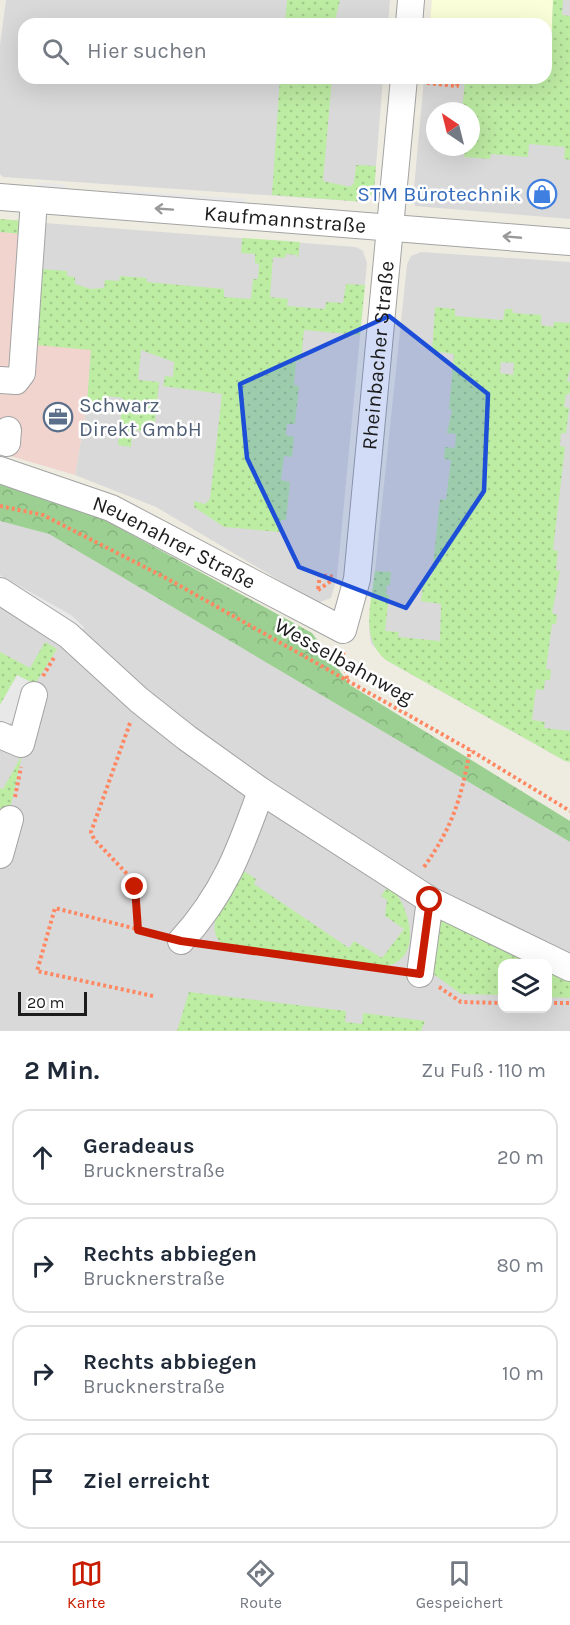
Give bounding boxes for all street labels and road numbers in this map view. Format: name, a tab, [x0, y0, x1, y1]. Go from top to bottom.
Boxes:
street label: Kaufmannstraße	[203, 201, 367, 238]
street label: Rheinbacher Straße	[357, 260, 399, 451]
street label: Neuenahrer Straße	[90, 491, 260, 594]
street label: Wesselbahnweg	[270, 613, 418, 709]

